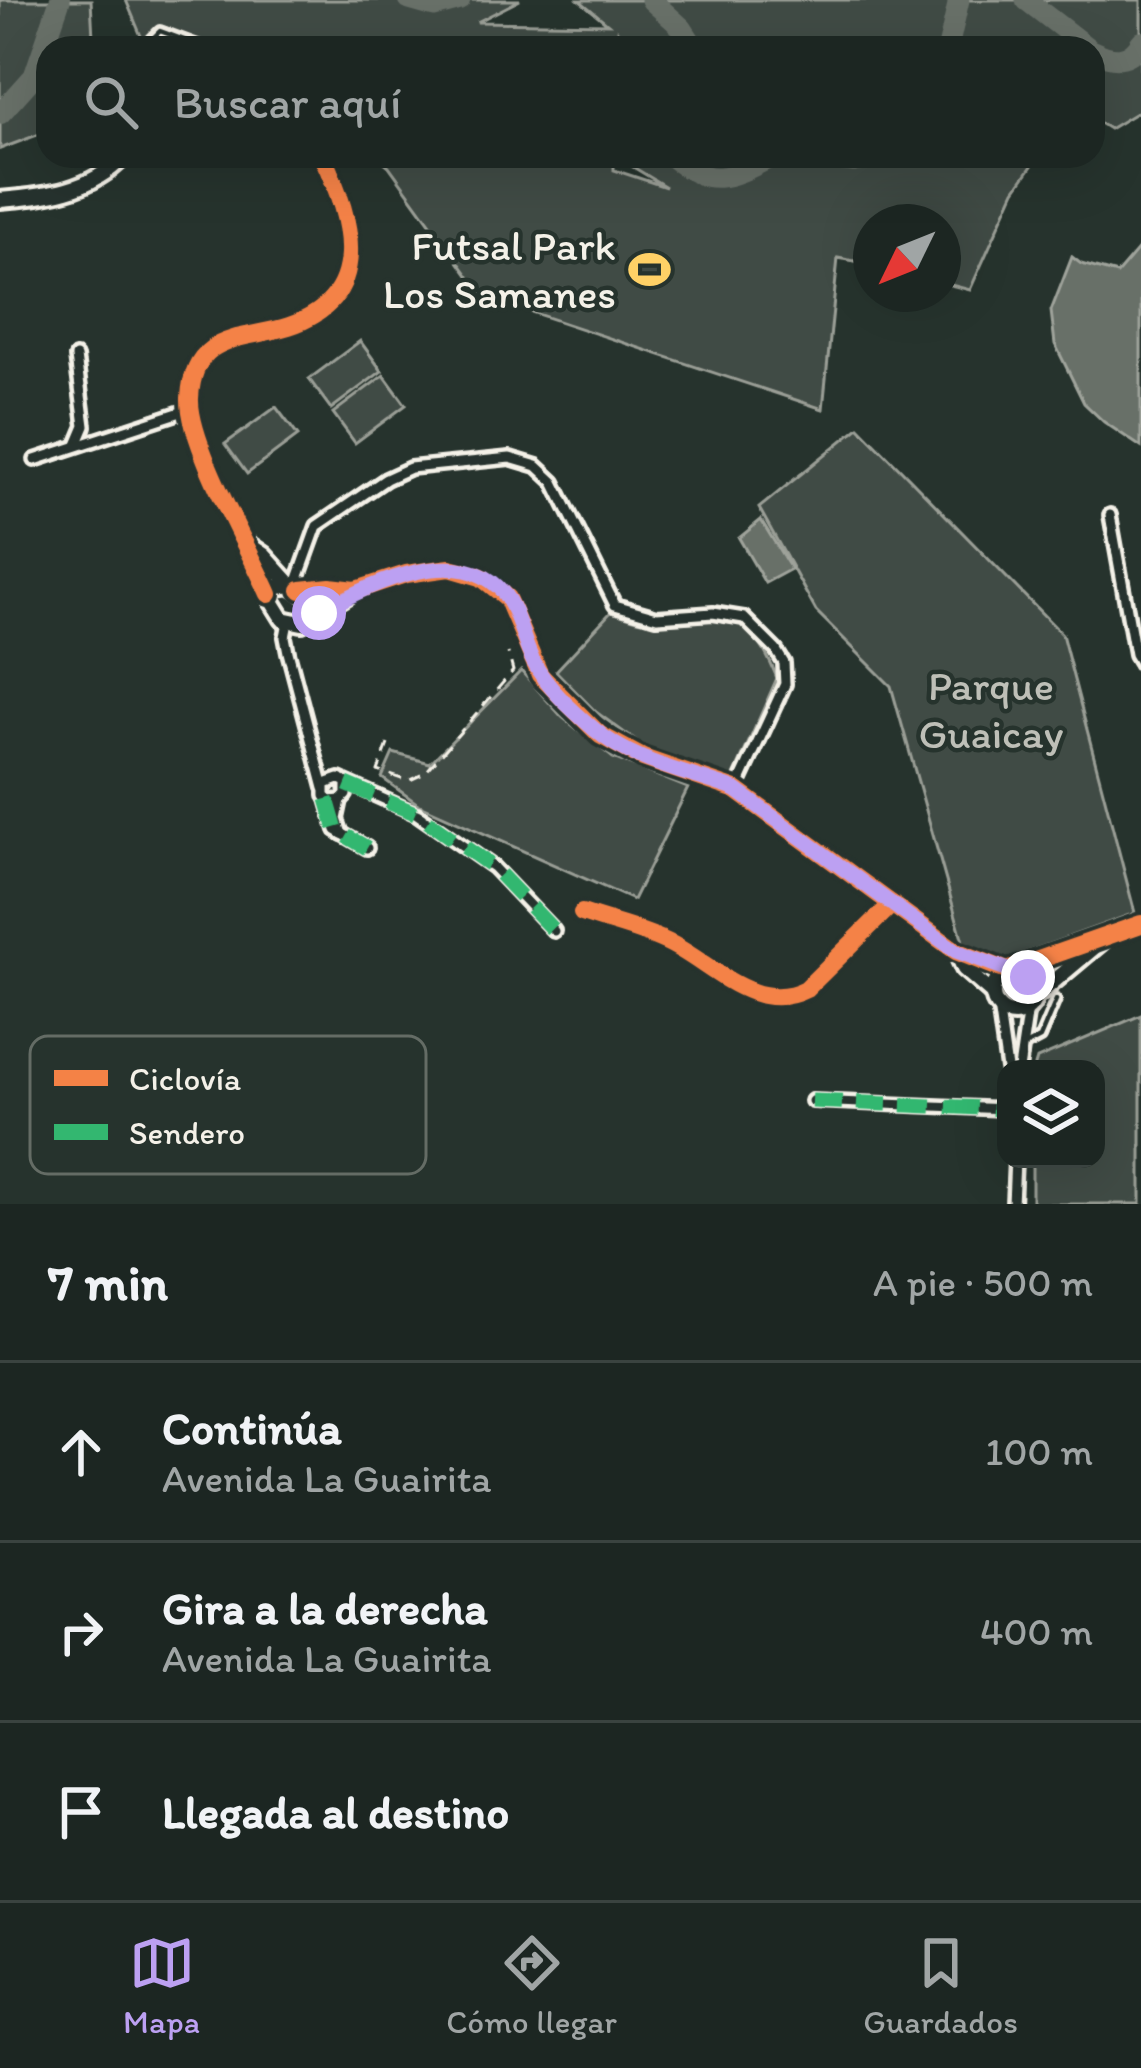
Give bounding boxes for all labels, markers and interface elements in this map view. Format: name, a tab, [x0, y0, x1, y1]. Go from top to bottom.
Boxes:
search box	[36, 36, 1105, 168]
icon: search	[78, 69, 144, 135]
text: Buscar aquí	[174, 75, 401, 129]
north arrow	[853, 204, 961, 312]
place label: Futsal Park Los Samanes	[383, 220, 616, 319]
sports icon: Futsal Park Los Samanes	[627, 246, 673, 292]
route start	[292, 586, 346, 640]
park label: Parque Guaicay	[919, 660, 1064, 759]
route end	[1001, 950, 1055, 1004]
legend	[30, 1036, 426, 1174]
text: Ciclovía	[129, 1059, 241, 1098]
map controls	[997, 1060, 1105, 1168]
button: layers	[997, 1060, 1105, 1168]
text: Sendero	[129, 1113, 245, 1152]
text: 7 min	[48, 1252, 168, 1313]
text: A pie · 500 m	[873, 1259, 1093, 1306]
text: Continúa	[162, 1401, 342, 1455]
icon: ahead	[48, 1419, 114, 1485]
text: 100 m	[985, 1428, 1093, 1475]
text: Avenida La Guairita	[162, 1455, 492, 1502]
text: Gira a la derecha	[162, 1581, 488, 1635]
icon: right	[48, 1599, 114, 1665]
text: 400 m	[980, 1608, 1093, 1655]
text: Avenida La Guairita	[162, 1635, 492, 1682]
icon: arrive	[48, 1779, 114, 1845]
text: Llegada al destino	[162, 1785, 509, 1839]
tab: Mapa	[123, 1930, 200, 2041]
tab: Cómo llegar	[446, 1930, 617, 2041]
tab: Guardados	[863, 1930, 1018, 2041]

